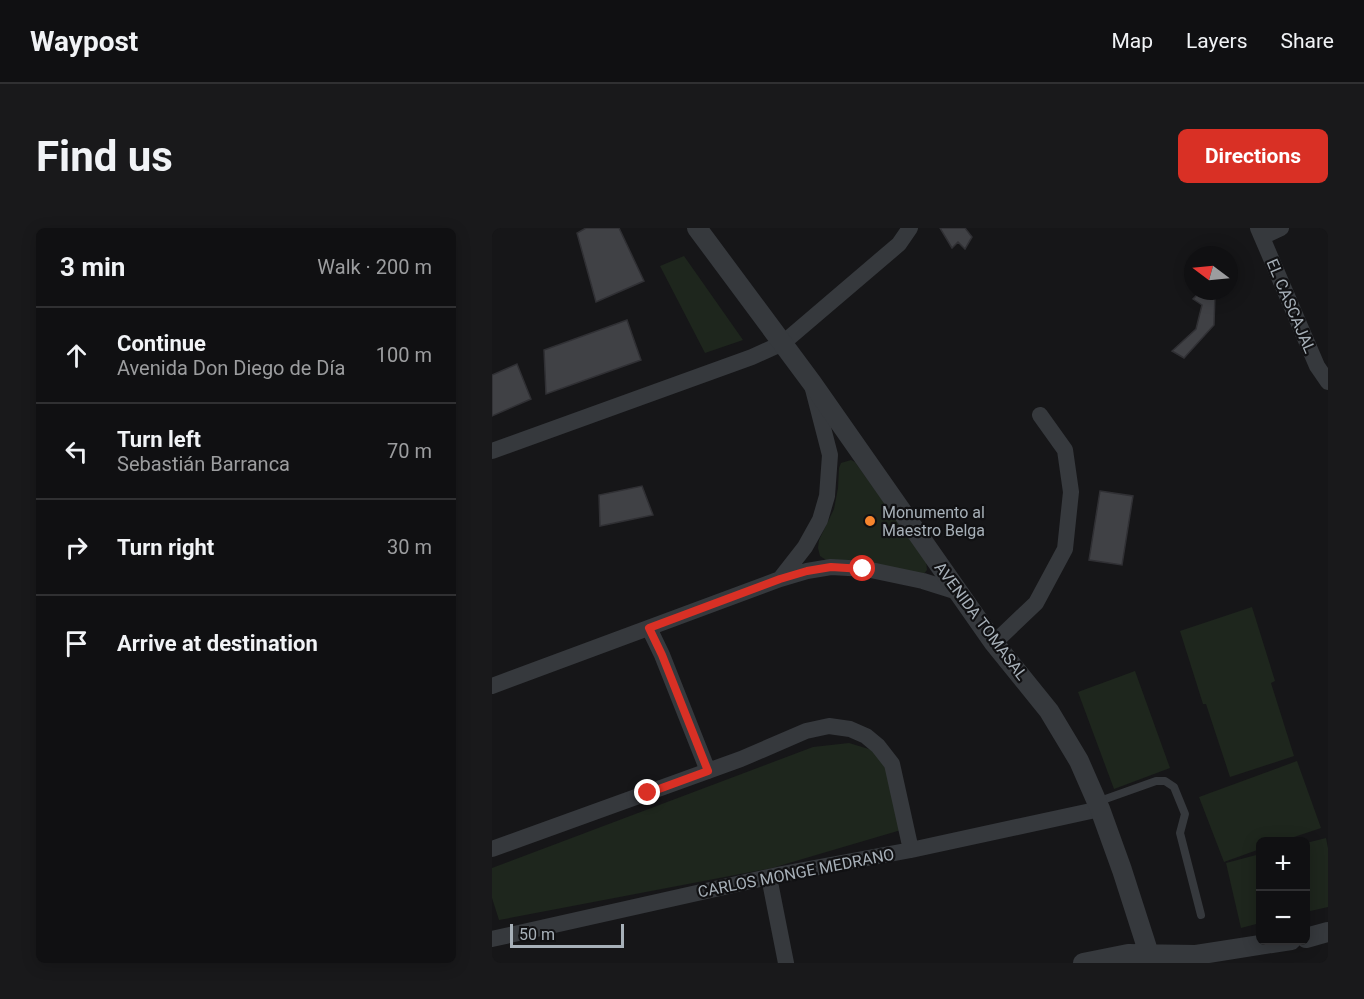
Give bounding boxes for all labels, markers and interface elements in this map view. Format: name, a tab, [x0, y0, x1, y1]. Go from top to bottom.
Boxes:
text: Waypost	[30, 25, 138, 58]
text: Map	[1111, 29, 1153, 53]
text: Layers	[1186, 29, 1247, 53]
text: Share	[1280, 29, 1334, 53]
button: Directions	[1178, 129, 1328, 183]
text: Find us	[36, 132, 173, 181]
north arrow	[1184, 246, 1238, 300]
text: 3 min	[60, 252, 125, 282]
text: Walk · 200 m	[317, 255, 432, 279]
street label: EL CASCAJAL	[1263, 256, 1320, 356]
text: Continue	[117, 331, 206, 356]
icon: ahead	[60, 339, 93, 372]
text: 100 m	[376, 343, 432, 367]
text: Avenida Don Diego de Día	[117, 356, 345, 380]
text: Turn left	[117, 427, 201, 452]
icon: left	[60, 435, 93, 468]
text: 70 m	[387, 439, 432, 463]
text: Sebastián Barranca	[117, 452, 290, 476]
place label: Monumento al Maestro Belga	[882, 503, 985, 540]
marker: Monumento al Maestro Belga	[863, 514, 877, 528]
icon: right	[60, 531, 93, 564]
text: Turn right	[117, 535, 214, 560]
text: 30 m	[387, 535, 432, 559]
route start	[849, 555, 875, 581]
street label: AVENIDA TOMASAL	[930, 558, 1032, 684]
icon: arrive	[60, 627, 93, 660]
text: Arrive at destination	[117, 631, 318, 656]
route end	[634, 779, 660, 805]
map controls	[1256, 837, 1310, 945]
button: +	[1256, 837, 1310, 891]
street label: CARLOS MONGE MEDRANO	[696, 845, 896, 901]
button: −	[1256, 891, 1310, 945]
scale bar	[510, 921, 624, 948]
text: 50 m	[519, 925, 555, 944]

